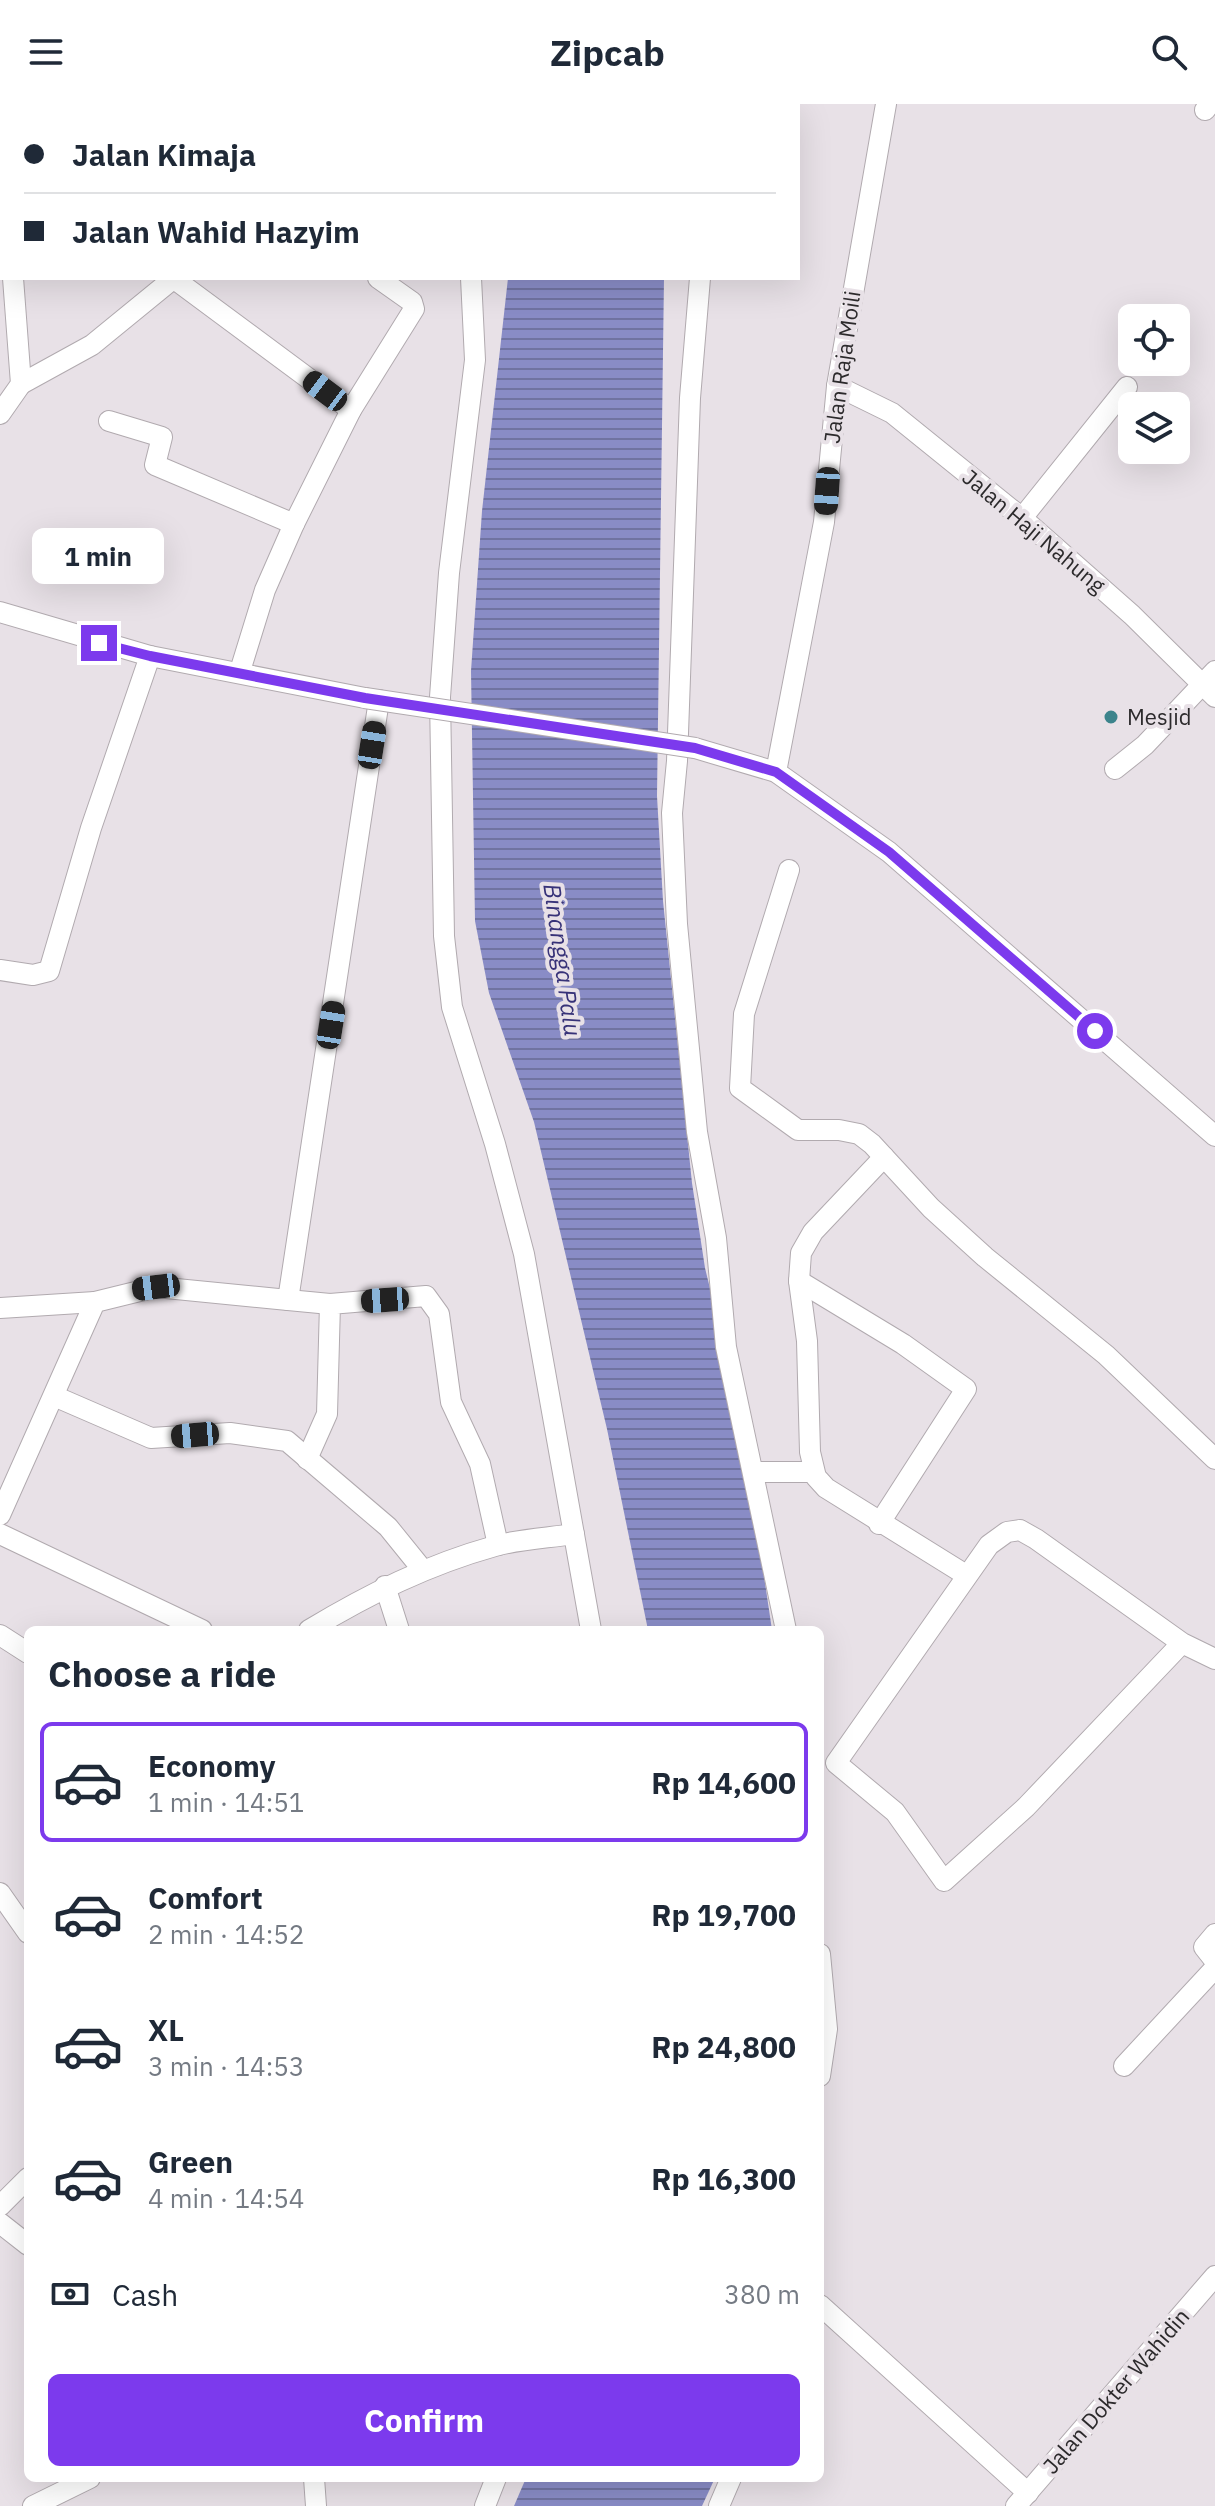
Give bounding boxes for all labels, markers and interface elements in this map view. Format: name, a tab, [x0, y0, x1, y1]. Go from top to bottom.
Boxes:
text: Zipcab	[550, 29, 665, 76]
icon: menu	[24, 30, 68, 74]
icon: search	[1147, 30, 1191, 74]
text: Jalan Kimaja	[72, 135, 256, 174]
text: Jalan Wahid Hazyim	[72, 212, 360, 251]
street label: Jalan Raja Moili	[816, 289, 867, 445]
map controls	[1118, 304, 1190, 464]
button: locate	[1118, 304, 1190, 376]
car	[299, 367, 351, 415]
button: layers	[1118, 392, 1190, 464]
street label: Jalan Haji Nahung	[957, 462, 1112, 599]
car	[813, 466, 841, 516]
callout: 1 min	[33, 527, 165, 583]
text: 1 min	[64, 539, 132, 573]
route end	[81, 625, 117, 661]
place label: Mesjid	[1127, 702, 1191, 731]
marker: Mesjid	[1102, 708, 1120, 726]
car	[356, 719, 388, 771]
water label: Binangga Palu	[536, 881, 590, 1038]
car	[315, 999, 347, 1051]
route start	[1077, 1013, 1113, 1049]
car	[131, 1272, 181, 1302]
car	[360, 1286, 410, 1314]
car	[170, 1421, 220, 1449]
text: Choose a ride	[48, 1650, 276, 1697]
icon: car	[52, 1746, 124, 1818]
text: Economy	[148, 1746, 276, 1785]
text: Rp 14,600	[651, 1763, 796, 1802]
text: 1 min · 14:51	[148, 1785, 304, 1819]
icon: car	[52, 1878, 124, 1950]
text: Comfort	[148, 1878, 263, 1917]
text: Rp 19,700	[651, 1895, 796, 1934]
text: 2 min · 14:52	[148, 1917, 304, 1951]
icon: car	[52, 2010, 124, 2082]
text: XL	[148, 2010, 184, 2049]
text: Rp 24,800	[651, 2027, 796, 2066]
text: 3 min · 14:53	[148, 2049, 304, 2083]
icon: car	[52, 2142, 124, 2214]
text: Green	[148, 2142, 233, 2181]
text: Rp 16,300	[651, 2159, 796, 2198]
text: 4 min · 14:54	[148, 2181, 304, 2215]
icon: cash	[48, 2272, 92, 2316]
text: Cash	[112, 2275, 178, 2314]
text: 380 m	[724, 2277, 800, 2311]
street label: Jalan Dokter Wahidin	[1036, 2302, 1195, 2479]
button: Confirm	[48, 2374, 800, 2466]

